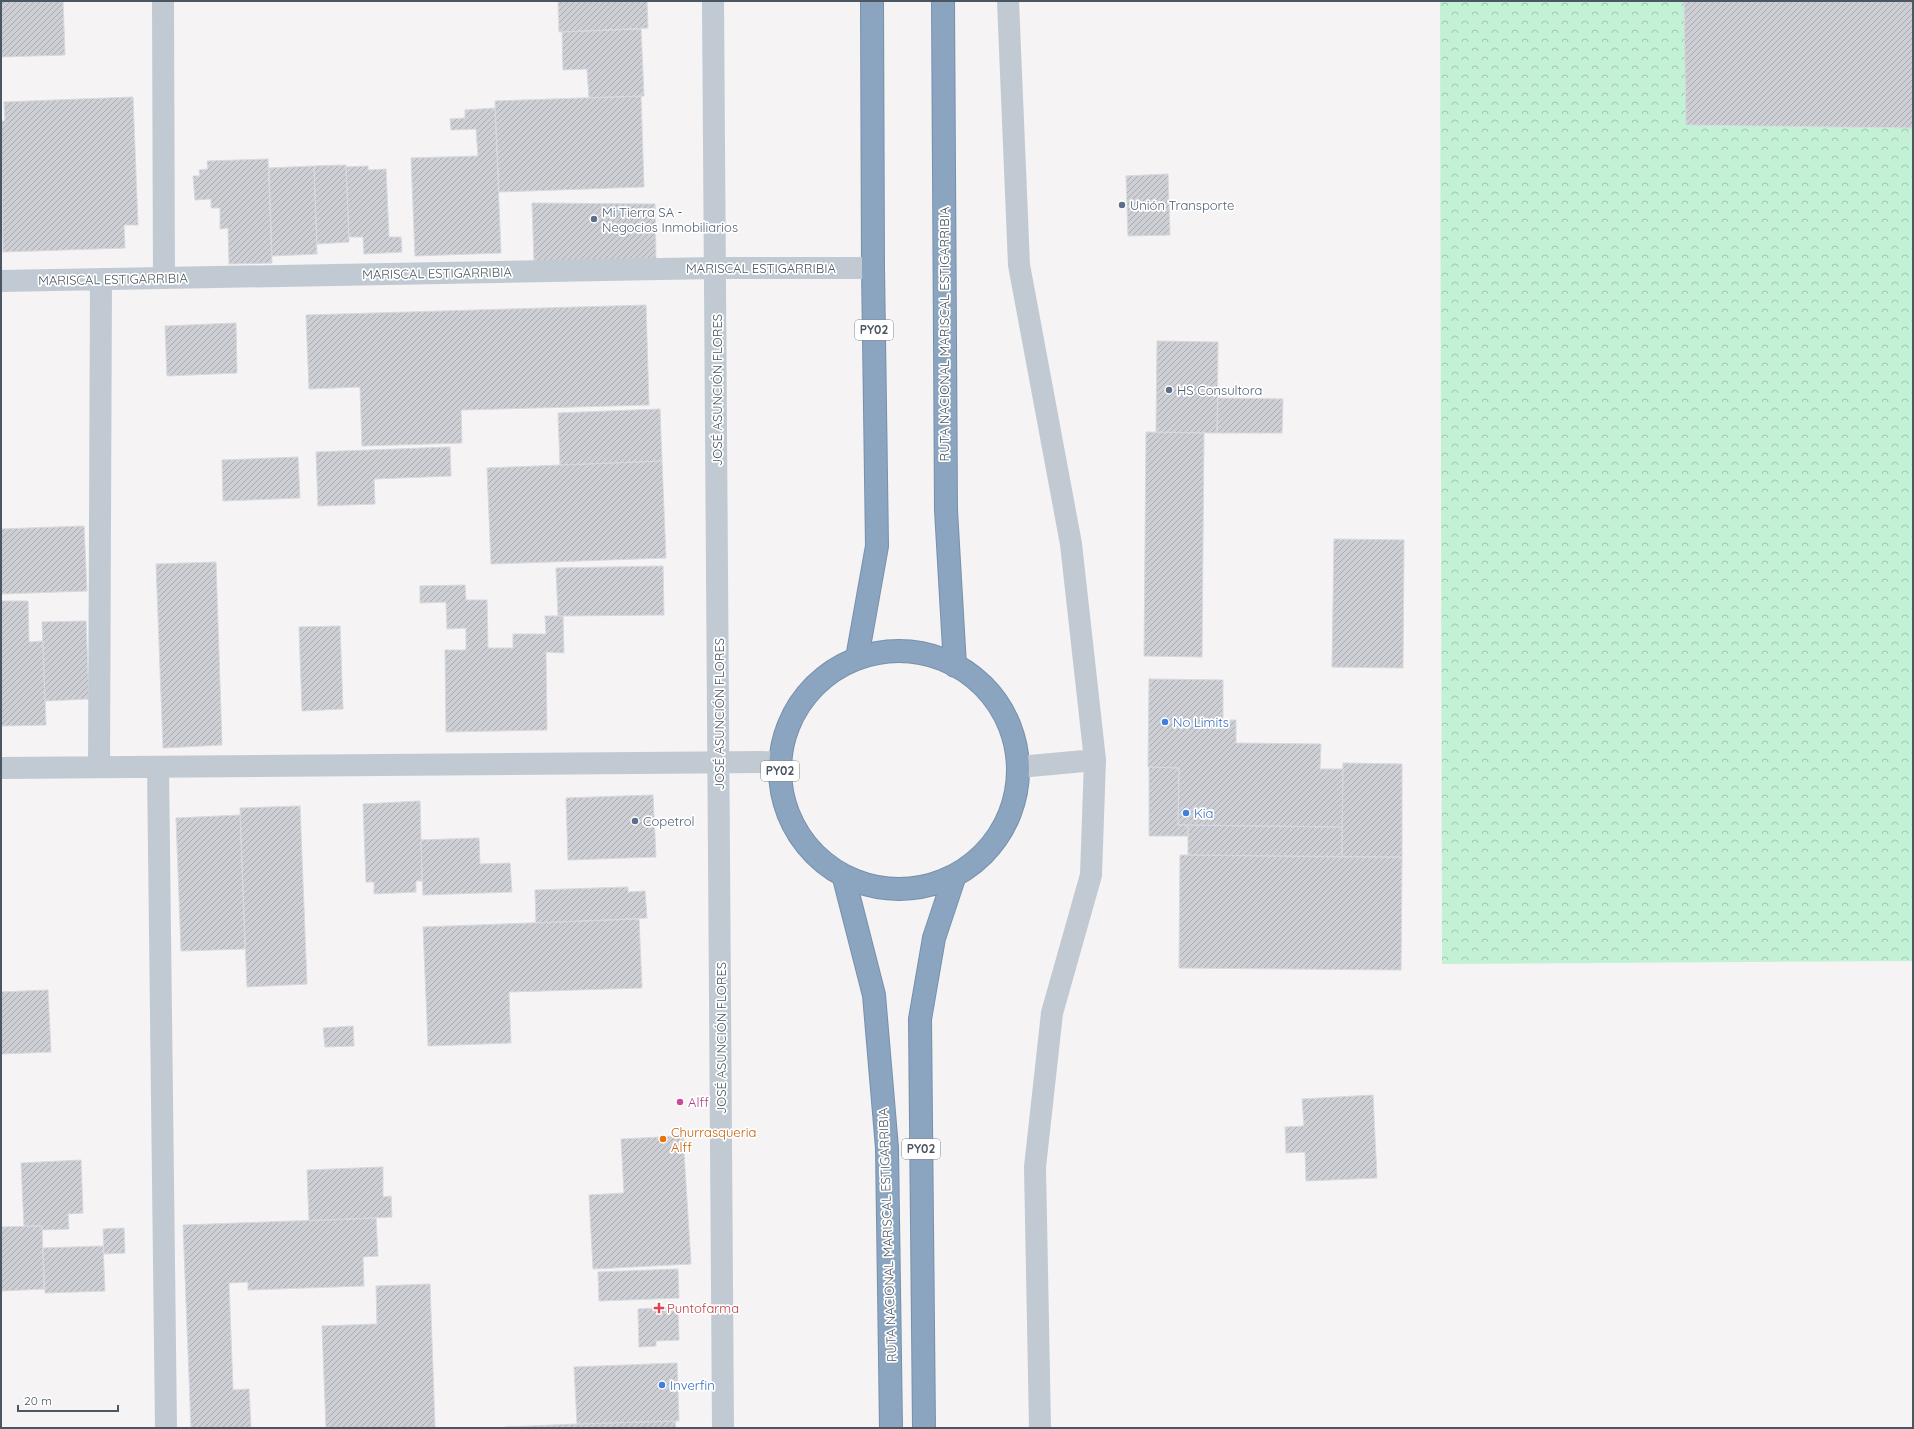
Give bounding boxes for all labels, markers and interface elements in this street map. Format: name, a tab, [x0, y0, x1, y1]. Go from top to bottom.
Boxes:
place label: Unión Transporte	[1130, 197, 1234, 213]
marker: Unión Transporte	[1117, 200, 1127, 210]
place label: Mi Tierra SA - Negocios Inmobiliarios	[602, 204, 738, 235]
street label: RUTA NACIONAL MARISCAL ESTIGARRIBIA	[936, 206, 952, 461]
marker: Mi Tierra SA - Negocios Inmobiliarios	[589, 214, 599, 224]
street label: MARISCAL ESTIGARRIBIA	[686, 260, 837, 276]
street label: MARISCAL ESTIGARRIBIA	[362, 264, 513, 282]
street label: MARISCAL ESTIGARRIBIA	[38, 270, 189, 288]
street label: JOSÉ ASUNCIÓN FLORES	[709, 314, 725, 466]
road number: PY02	[855, 320, 893, 340]
place label: HS Consultora	[1177, 382, 1262, 398]
marker: HS Consultora	[1164, 385, 1174, 395]
street label: JOSÉ ASUNCIÓN FLORES	[711, 638, 727, 790]
place label: No Limits	[1173, 714, 1229, 730]
marker: No Limits	[1160, 717, 1170, 727]
road number: PY02	[761, 761, 799, 781]
place label: Kia	[1194, 805, 1213, 821]
marker: Kia	[1181, 808, 1191, 818]
place label: Copetrol	[643, 813, 695, 829]
marker: Copetrol	[630, 816, 640, 826]
street label: JOSÉ ASUNCIÓN FLORES	[713, 962, 729, 1114]
place label: Alff	[688, 1094, 709, 1110]
marker: Alff	[675, 1097, 685, 1107]
street label: RUTA NACIONAL MARISCAL ESTIGARRIBIA	[875, 1107, 899, 1363]
place label: Churrasqueria Alff	[671, 1124, 756, 1155]
marker: Churrasqueria Alff	[658, 1134, 668, 1144]
road number: PY02	[902, 1139, 940, 1159]
place label: Puntofarma	[667, 1300, 739, 1316]
marker: Puntofarma	[654, 1303, 664, 1313]
place label: Inverfin	[670, 1377, 715, 1393]
marker: Inverfin	[657, 1380, 667, 1390]
scale bar	[18, 1387, 118, 1413]
text: 20 m	[24, 1393, 52, 1408]

